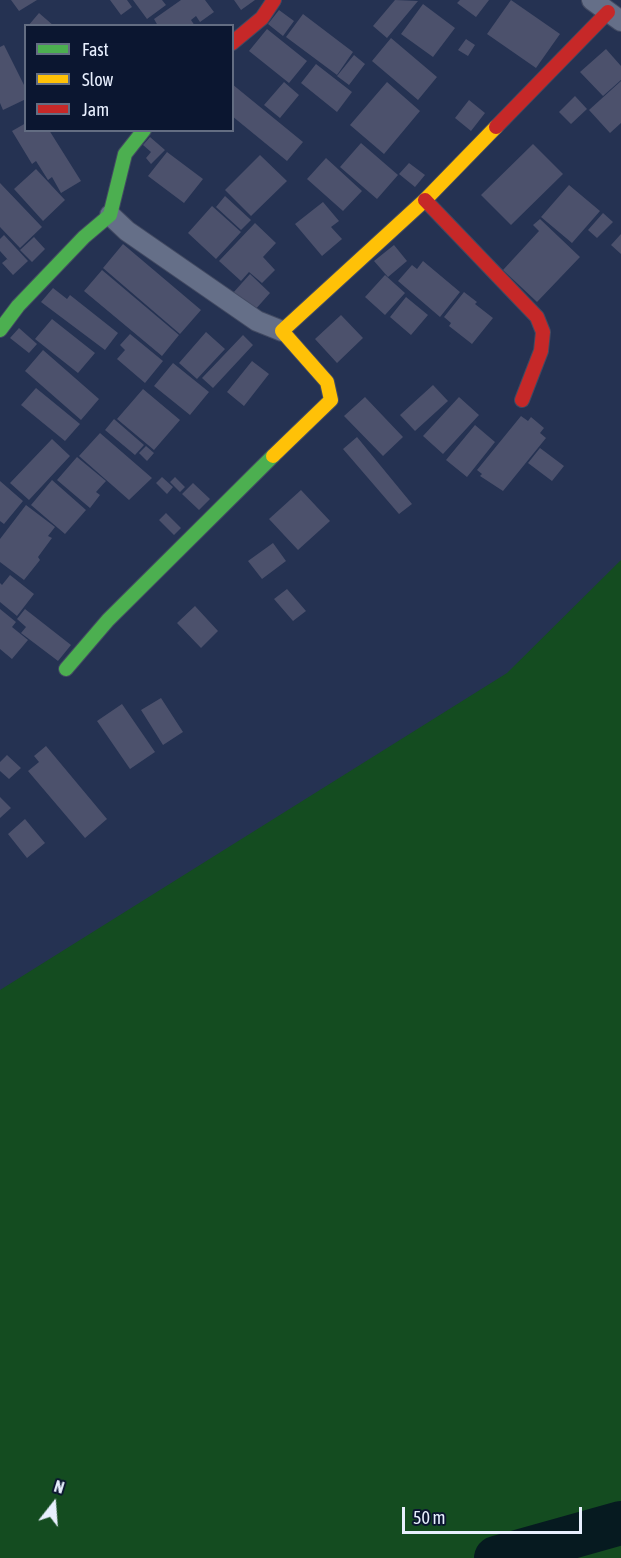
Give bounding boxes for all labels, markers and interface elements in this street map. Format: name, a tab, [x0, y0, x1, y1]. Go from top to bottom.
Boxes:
legend	[24, 24, 234, 132]
text: Fast	[82, 39, 109, 60]
text: Slow	[82, 69, 113, 90]
text: Jam	[82, 99, 109, 120]
north arrow	[24, 1474, 84, 1534]
text: N	[52, 1477, 66, 1497]
scale bar	[405, 1495, 585, 1533]
text: 50 m	[413, 1507, 445, 1528]

